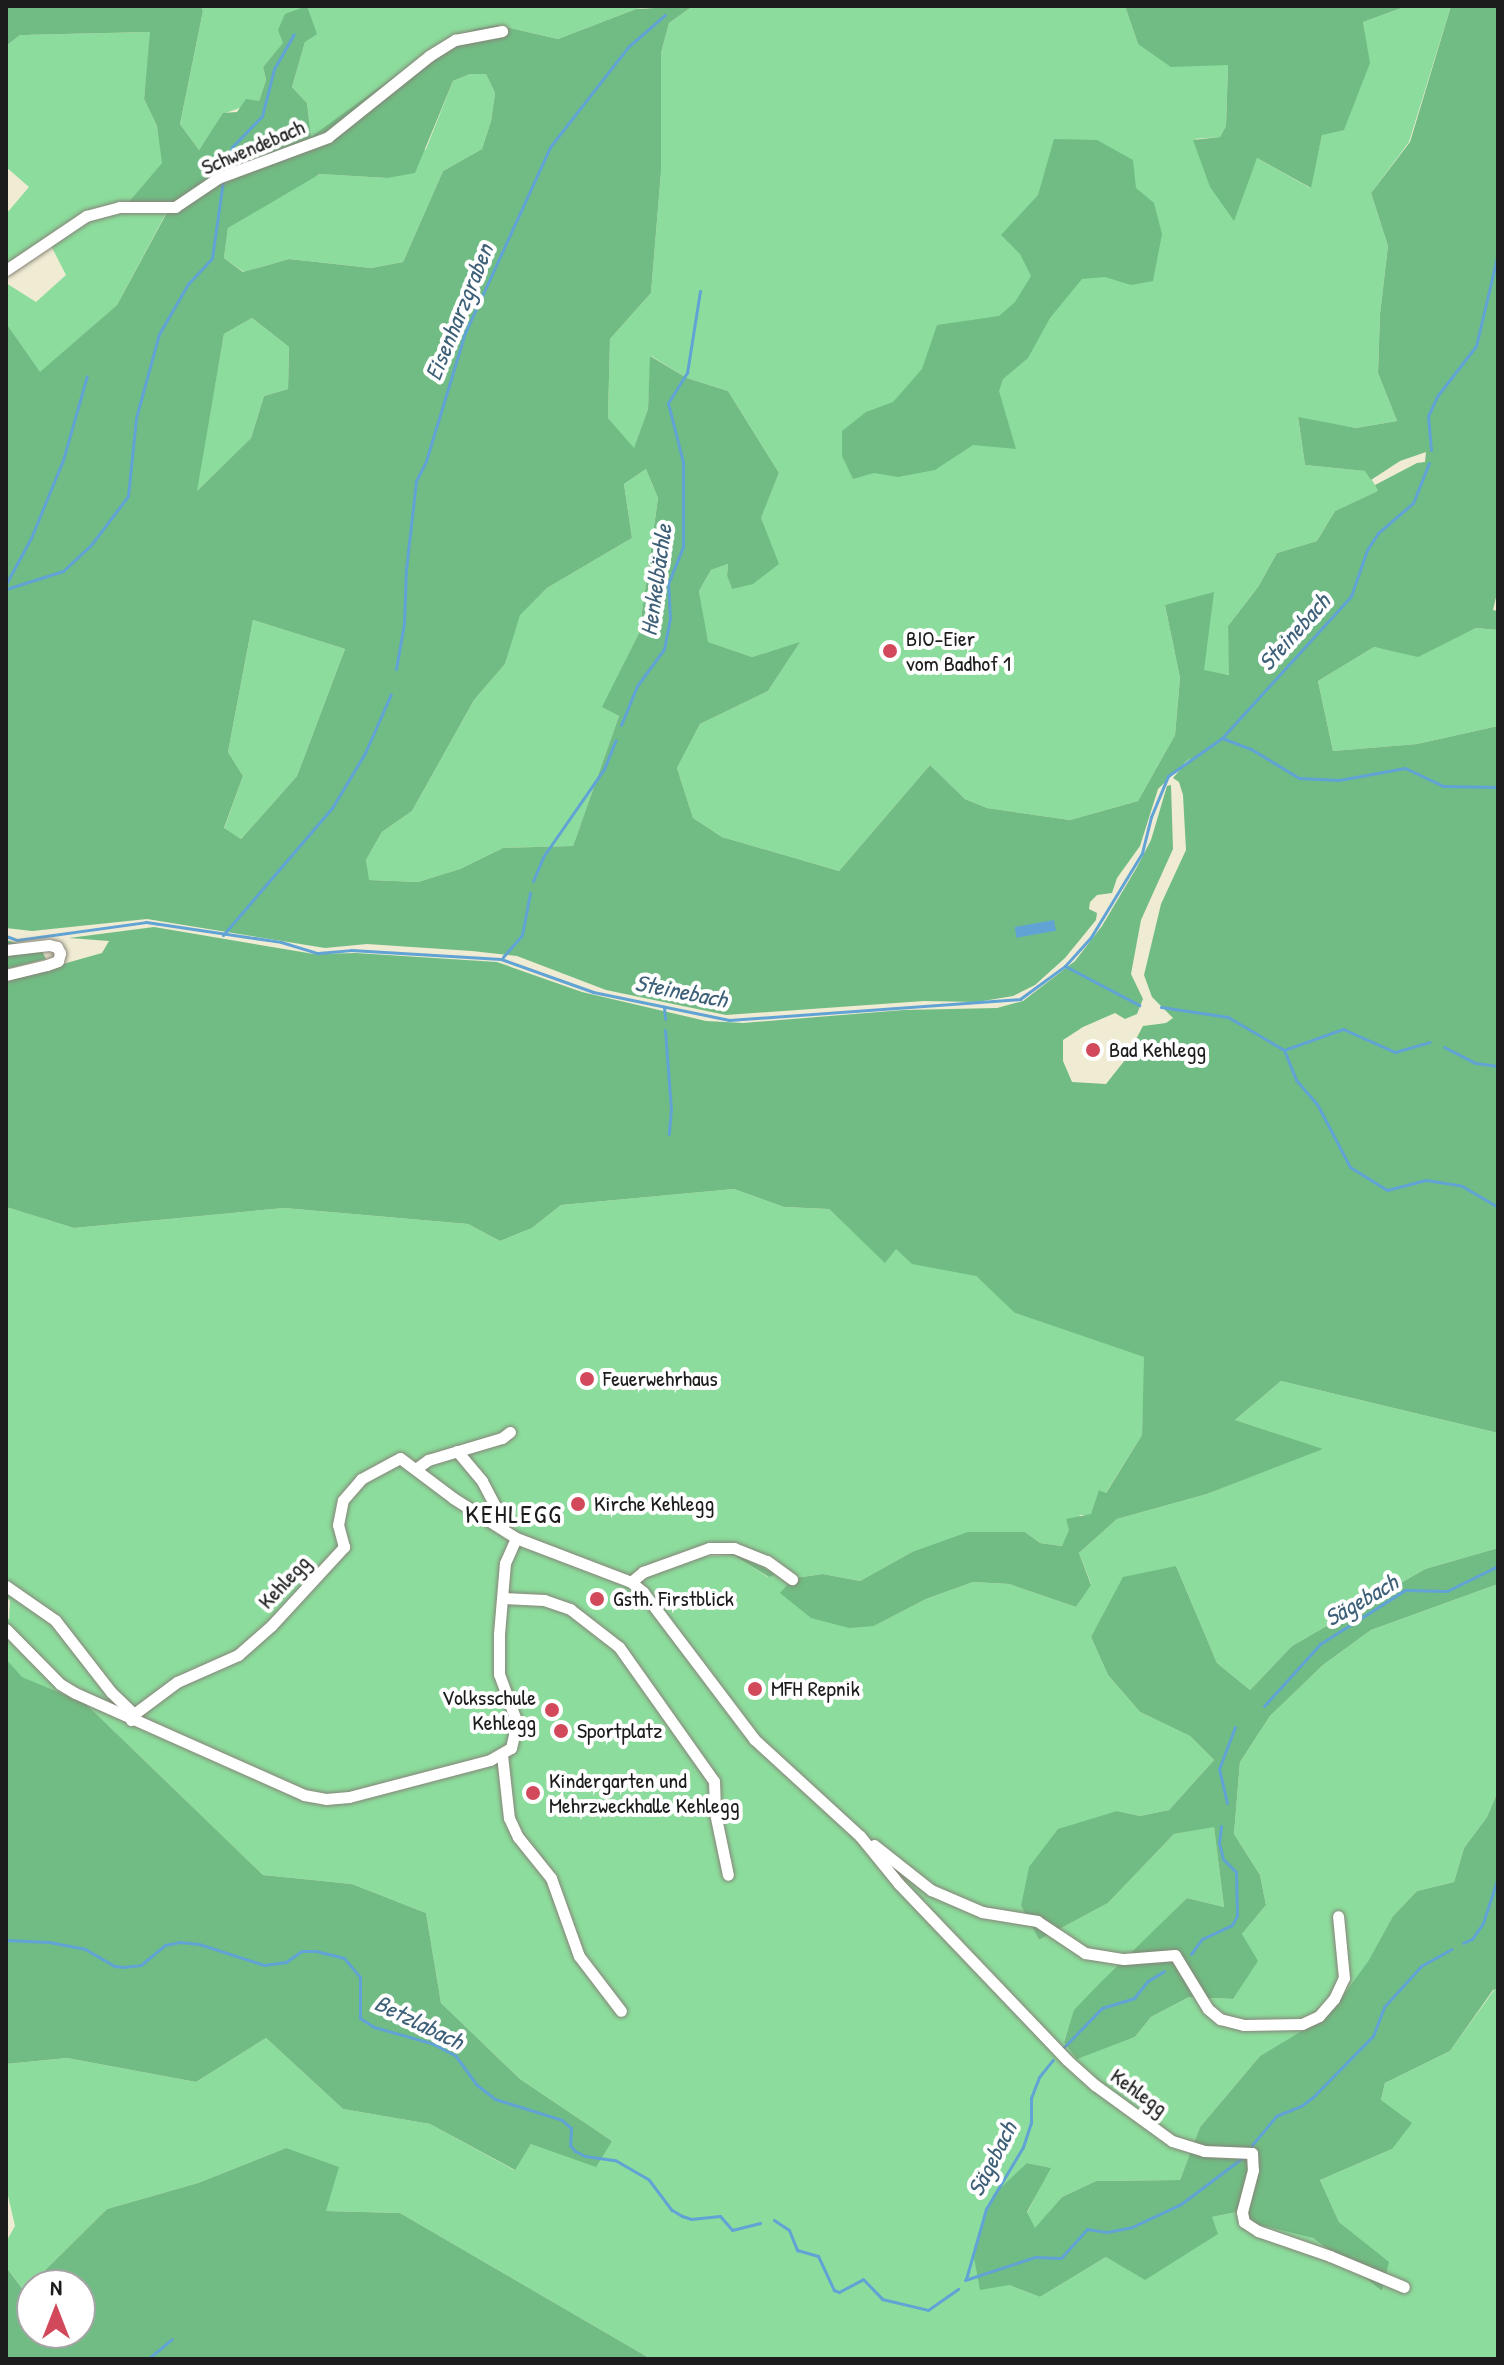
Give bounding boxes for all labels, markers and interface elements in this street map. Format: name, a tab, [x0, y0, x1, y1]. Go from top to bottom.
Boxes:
street label: Schwendebach	[197, 113, 309, 181]
water label: Eisenharzgraben	[419, 240, 499, 384]
water label: Henkelbächle	[634, 522, 678, 638]
water label: Steinebach	[1252, 588, 1336, 676]
place label: BIO-Eier vom Badhof 1	[906, 625, 1011, 676]
marker: BIO-Eier vom Badhof 1	[881, 642, 899, 660]
water label: Steinebach	[632, 968, 730, 1014]
place label: Bad Kehlegg	[1109, 1037, 1206, 1063]
marker: Bad Kehlegg	[1084, 1041, 1102, 1059]
place label: Feuerwehrhaus	[603, 1366, 718, 1392]
marker: Feuerwehrhaus	[578, 1370, 596, 1388]
place label: Kirche Kehlegg	[594, 1491, 714, 1517]
marker: Kirche Kehlegg	[569, 1495, 587, 1513]
district label: KEHLEGG	[465, 1498, 563, 1530]
street label: Kehlegg	[253, 1550, 315, 1614]
water label: Sägebach	[1319, 1568, 1403, 1632]
place label: Gsth. Firstblick	[613, 1586, 734, 1612]
marker: Gsth. Firstblick	[588, 1590, 606, 1608]
place label: MFH Repnik	[771, 1676, 860, 1702]
marker: MFH Repnik	[746, 1680, 764, 1698]
place label: Volksschule Kehlegg	[442, 1684, 536, 1736]
marker: Volksschule Kehlegg	[543, 1701, 561, 1719]
place label: Sportplatz	[577, 1718, 662, 1744]
marker: Sportplatz	[552, 1722, 570, 1740]
place label: Kindergarten und Mehrzweckhalle Kehlegg	[549, 1767, 739, 1818]
marker: Kindergarten und Mehrzweckhalle Kehlegg	[524, 1784, 542, 1802]
water label: Betzlabach	[370, 1988, 468, 2056]
street label: Kehlegg	[1105, 2063, 1173, 2121]
water label: Sägebach	[961, 2117, 1023, 2201]
north arrow	[16, 2269, 96, 2349]
text: N	[50, 2272, 62, 2302]

